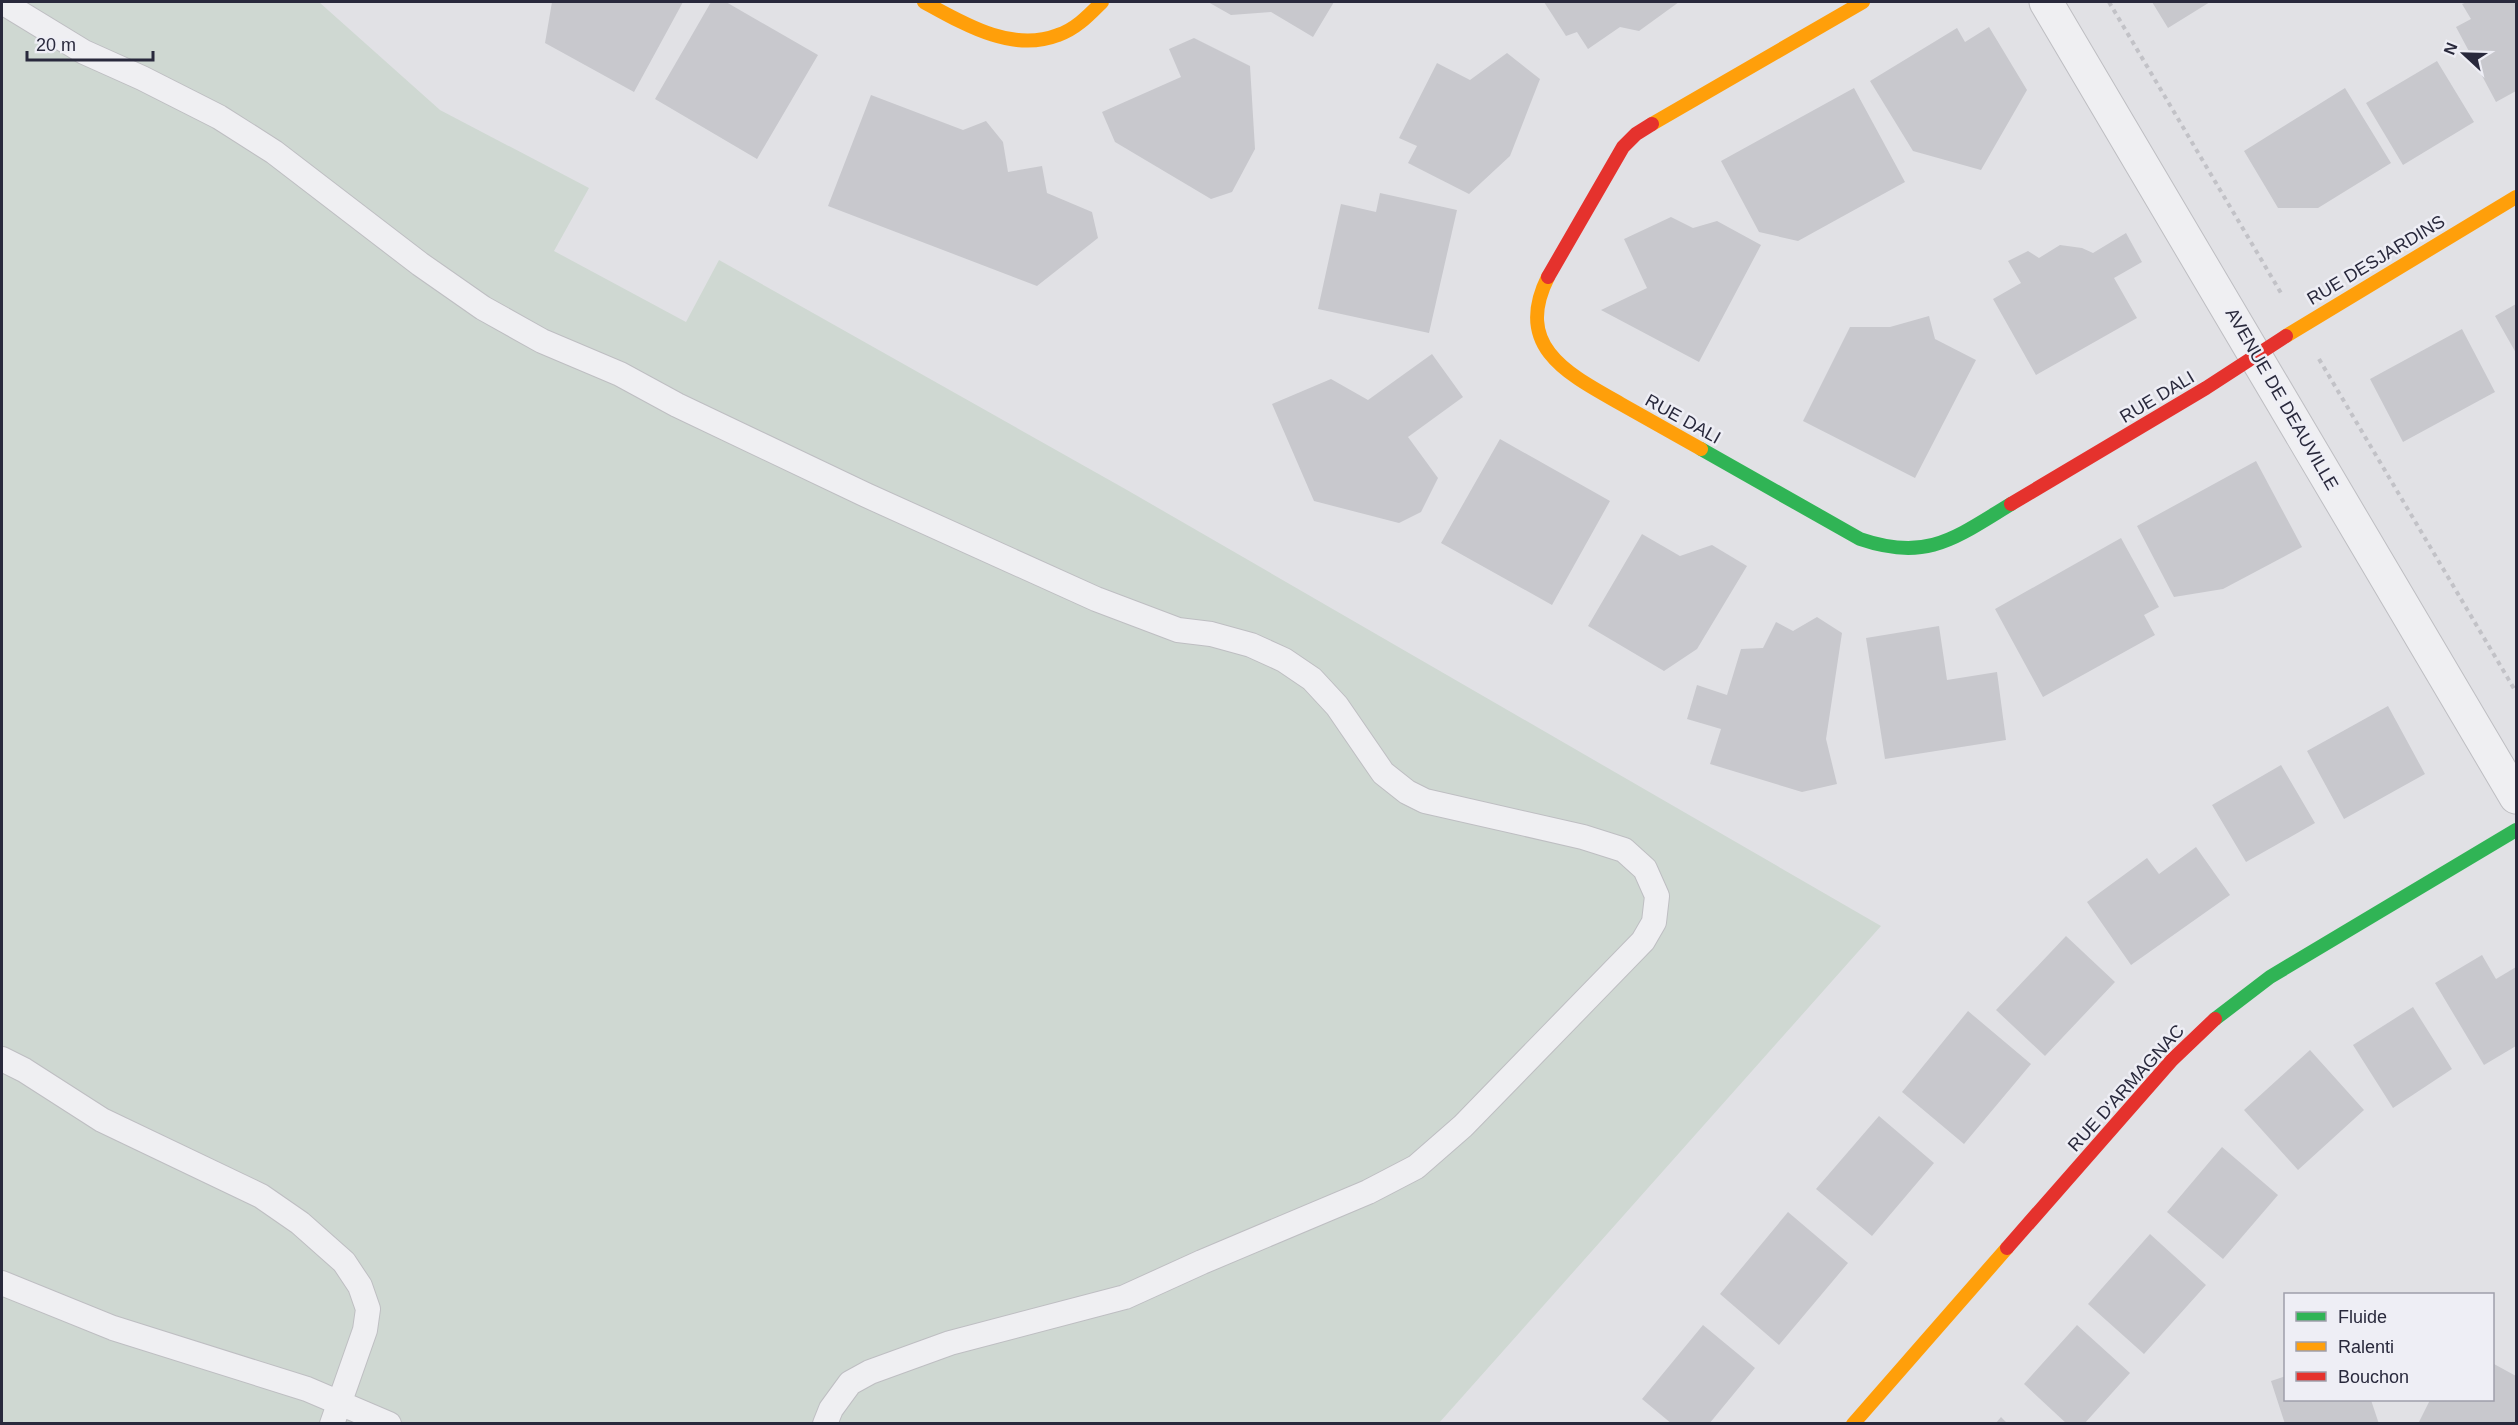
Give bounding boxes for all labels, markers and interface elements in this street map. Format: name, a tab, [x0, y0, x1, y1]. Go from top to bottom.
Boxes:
scale bar	[27, 24, 153, 62]
north arrow	[2434, 24, 2494, 84]
text: 20 m	[36, 35, 76, 55]
text: N	[2441, 40, 2461, 57]
street label: RUE DESJARDINS	[2304, 211, 2448, 309]
street label: AVENUE DE DEAUVILLE	[2222, 304, 2342, 494]
street label: RUE DALI	[2116, 367, 2198, 427]
street label: RUE DALI	[1642, 390, 1724, 448]
street label: RUE D'ARMAGNAC	[2064, 1021, 2188, 1155]
legend	[2284, 1293, 2494, 1401]
text: Fluide	[2338, 1307, 2387, 1327]
text: Ralenti	[2338, 1337, 2394, 1357]
text: Bouchon	[2338, 1367, 2409, 1387]

